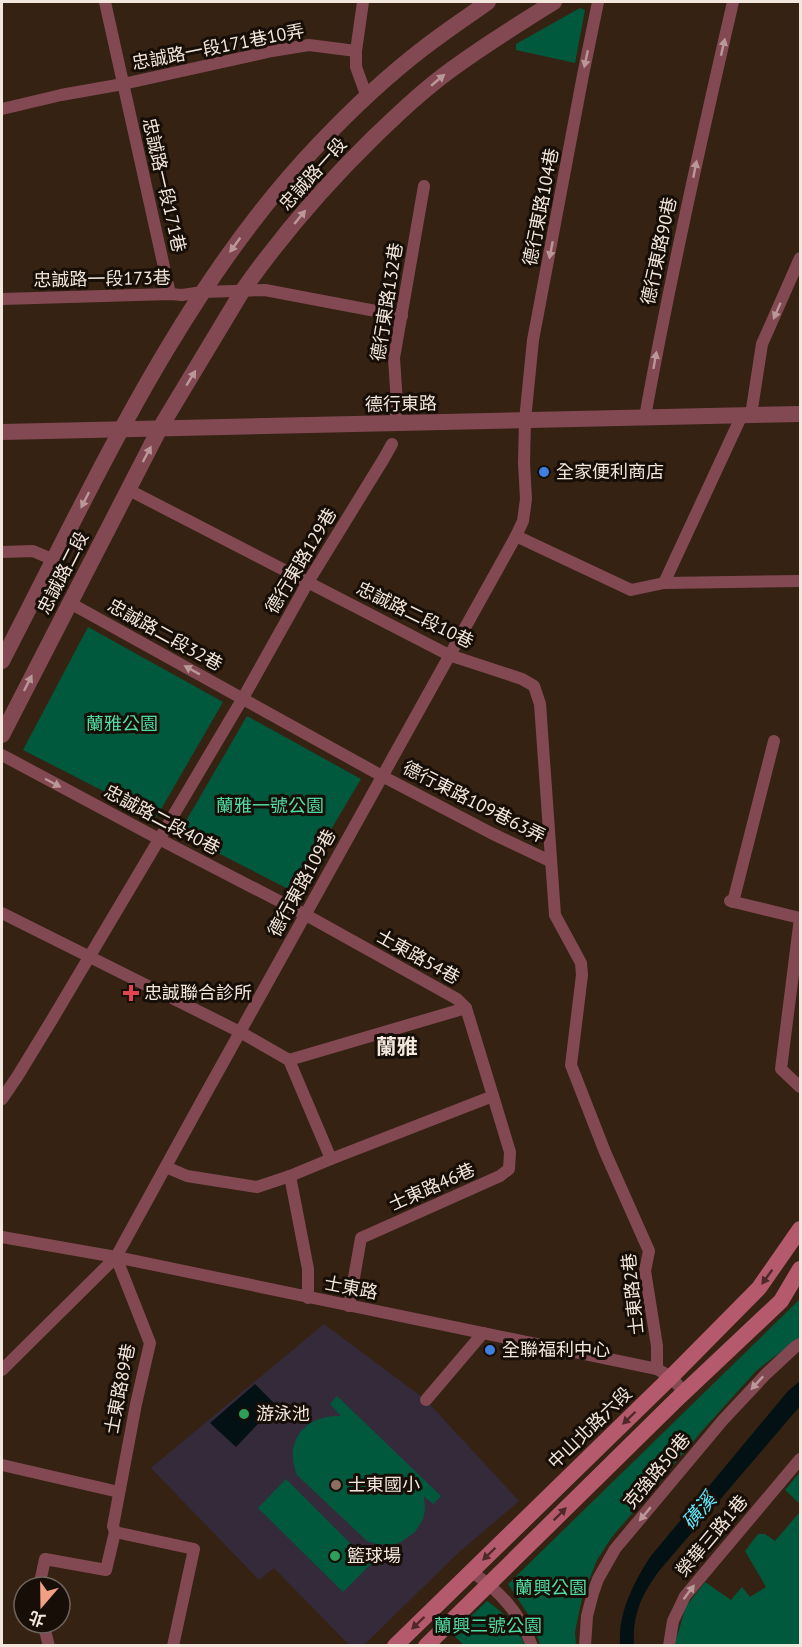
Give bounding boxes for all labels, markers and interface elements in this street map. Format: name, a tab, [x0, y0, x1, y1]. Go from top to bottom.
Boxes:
street label: 忠誠路一段171巷10弄	[130, 19, 306, 74]
one-way arrow	[718, 38, 728, 57]
one-way arrow	[581, 49, 591, 68]
one-way arrow	[430, 74, 446, 87]
street label: 忠誠路一段171巷	[138, 115, 191, 254]
street label: 忠誠路一段	[274, 133, 351, 215]
street label: 德行東路104巷	[518, 146, 563, 268]
one-way arrow	[691, 159, 700, 178]
street label: 德行東路90巷	[636, 195, 681, 307]
one-way arrow	[293, 209, 306, 225]
one-way arrow	[230, 237, 242, 252]
street label: 德行東路132巷	[366, 241, 407, 363]
one-way arrow	[546, 241, 555, 260]
street label: 忠誠路一段173巷	[33, 266, 171, 291]
one-way arrow	[772, 303, 782, 321]
one-way arrow	[651, 350, 660, 369]
one-way arrow	[185, 370, 196, 386]
street label: 德行東路	[365, 391, 437, 416]
one-way arrow	[142, 445, 152, 462]
place label: 全家便利商店	[556, 460, 664, 483]
marker: 全家便利商店	[537, 465, 551, 479]
one-way arrow	[80, 492, 90, 509]
street label: 德行東路129巷	[260, 504, 341, 618]
street label: 忠誠路二段	[32, 527, 93, 618]
street label: 忠誠路二段10巷	[353, 576, 478, 653]
street label: 忠誠路二段32巷	[104, 594, 227, 676]
one-way arrow	[183, 665, 200, 675]
one-way arrow	[23, 674, 33, 692]
park label: 蘭雅公園	[86, 712, 158, 735]
street label: 德行東路109巷63弄	[399, 756, 549, 847]
one-way arrow	[45, 778, 62, 788]
street label: 忠誠路二段40巷	[100, 779, 224, 860]
park label: 蘭雅一號公園	[216, 794, 324, 817]
street label: 德行東路109巷	[263, 825, 341, 941]
street label: 士東路54巷	[373, 924, 464, 989]
place label: 忠誠聯合診所	[144, 981, 252, 1004]
marker: 忠誠聯合診所	[122, 984, 140, 1002]
district label: 蘭雅	[376, 1033, 418, 1060]
street label: 士東路46巷	[385, 1157, 478, 1216]
street label: 士東路2巷	[617, 1252, 648, 1336]
one-way arrow	[761, 1269, 773, 1285]
street label: 士東路	[322, 1271, 380, 1304]
place label: 全聯福利中心	[502, 1338, 610, 1361]
street label: 士東路89巷	[99, 1342, 140, 1436]
marker: 全聯福利中心	[483, 1343, 497, 1357]
one-way arrow	[751, 1376, 765, 1390]
street label: 中山北路六段	[543, 1382, 636, 1473]
place label: 游泳池	[256, 1402, 310, 1425]
marker: 游泳池	[237, 1407, 251, 1421]
one-way arrow	[621, 1411, 636, 1425]
street label: 克強路50巷	[618, 1428, 695, 1513]
place label: 士東國小	[348, 1473, 420, 1496]
marker: 士東國小	[329, 1478, 343, 1492]
water label: 磺溪	[676, 1485, 724, 1535]
street label: 榮華三路1巷	[671, 1490, 753, 1581]
one-way arrow	[639, 1506, 652, 1521]
one-way arrow	[553, 1507, 567, 1521]
place label: 籃球場	[347, 1544, 401, 1567]
one-way arrow	[482, 1546, 496, 1560]
marker: 籃球場	[328, 1549, 342, 1563]
north arrow	[12, 1575, 72, 1635]
park label: 蘭興公園	[515, 1576, 587, 1599]
one-way arrow	[683, 1584, 696, 1600]
text: 北	[26, 1607, 48, 1631]
park label: 蘭興二號公園	[434, 1614, 542, 1637]
one-way arrow	[410, 1616, 425, 1630]

